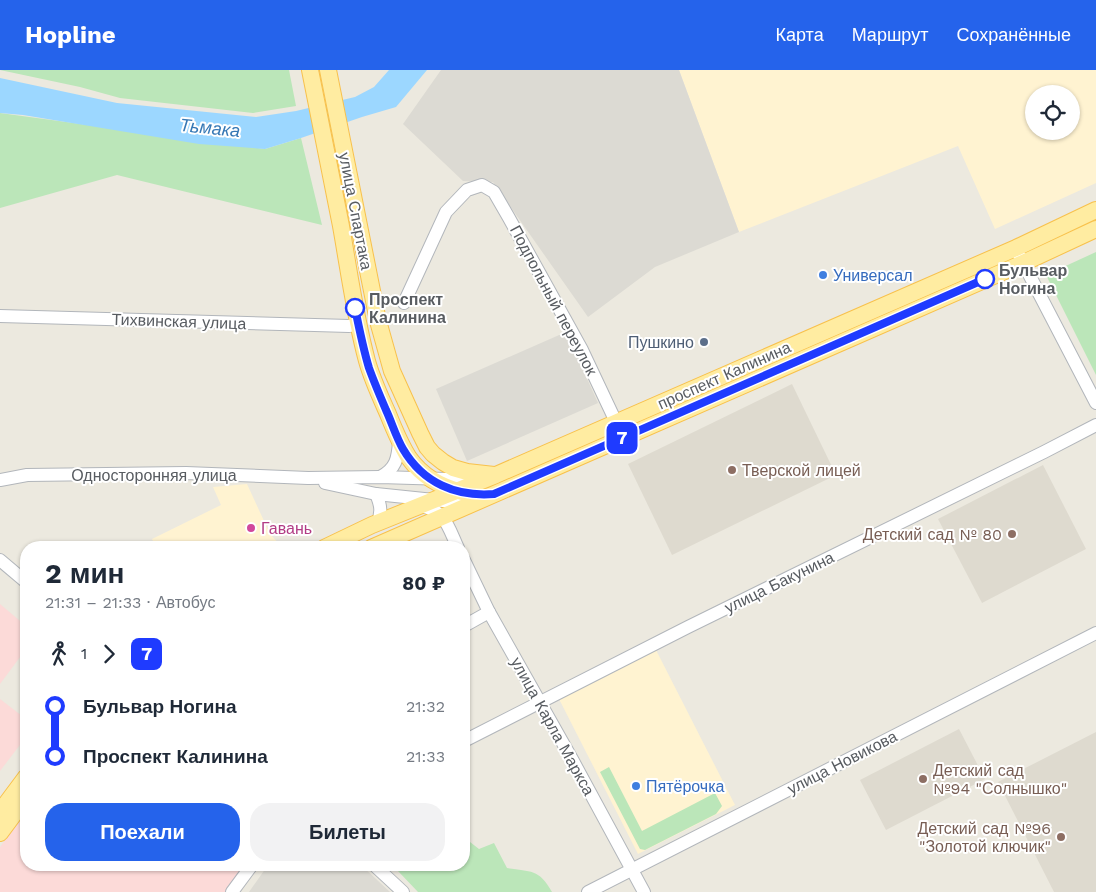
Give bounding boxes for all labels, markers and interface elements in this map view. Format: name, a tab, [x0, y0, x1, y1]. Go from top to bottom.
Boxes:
text: Hopline	[25, 21, 116, 49]
text: Карта	[776, 24, 824, 45]
text: Маршрут	[852, 24, 928, 45]
text: Сохранённые	[956, 24, 1071, 45]
map controls	[1025, 85, 1080, 140]
button: locate	[1025, 85, 1080, 140]
water label: Тьмака	[179, 114, 241, 141]
street label: улица Спартака	[335, 151, 376, 272]
street label: Подпольный переулок	[506, 222, 602, 379]
place label: Бульвар Ногина	[999, 261, 1068, 298]
place label: Универсал	[833, 266, 913, 285]
marker: Универсал	[817, 269, 829, 281]
marker: Бульвар Ногина	[975, 269, 995, 289]
place label: Проспект Калинина	[369, 290, 446, 327]
marker: Проспект Калинина	[345, 298, 365, 318]
street label: Тихвинская улица	[111, 310, 247, 333]
place label: Пушкино	[628, 333, 694, 352]
marker: Пушкино	[698, 336, 710, 348]
street label: проспект Калинина	[655, 337, 794, 413]
line badge: 7	[606, 422, 638, 454]
text: 7	[617, 427, 627, 448]
place label: Тверской лицей	[742, 461, 861, 480]
marker: Тверской лицей	[726, 464, 738, 476]
street label: Односторонняя улица	[71, 466, 237, 485]
place label: Гавань	[261, 519, 312, 538]
marker: Гавань	[245, 522, 257, 534]
place label: Детский сад № 80	[863, 525, 1002, 544]
marker: Детский сад № 80	[1006, 528, 1018, 540]
street label: улица Бакунина	[721, 548, 837, 617]
text: 2 мин	[45, 557, 125, 590]
text: 80 ₽	[402, 572, 445, 595]
text: 21:31 – 21:33 · Автобус	[45, 593, 215, 612]
icon: walk	[45, 640, 73, 668]
icon: forward	[95, 640, 123, 668]
text: 7	[141, 643, 152, 664]
text: 1	[81, 644, 87, 663]
street label: улица Карла Маркса	[507, 654, 599, 799]
text: Бульвар Ногина	[83, 695, 236, 718]
text: 21:32	[406, 697, 445, 716]
street label: улица Новикова	[784, 727, 900, 798]
text: Проспект Калинина	[83, 745, 268, 768]
text: 21:33	[406, 747, 445, 766]
place label: Детский сад №94 "Солнышко"	[933, 761, 1067, 798]
marker: Детский сад №94 "Солнышко"	[917, 773, 929, 785]
place label: Пятёрочка	[646, 777, 725, 796]
marker: Пятёрочка	[630, 780, 642, 792]
button: Поехали	[45, 803, 240, 861]
button: Билеты	[250, 803, 445, 861]
place label: Детский сад №96 "Золотой ключик"	[918, 819, 1051, 856]
marker: Детский сад №96 "Золотой ключик"	[1055, 831, 1067, 843]

